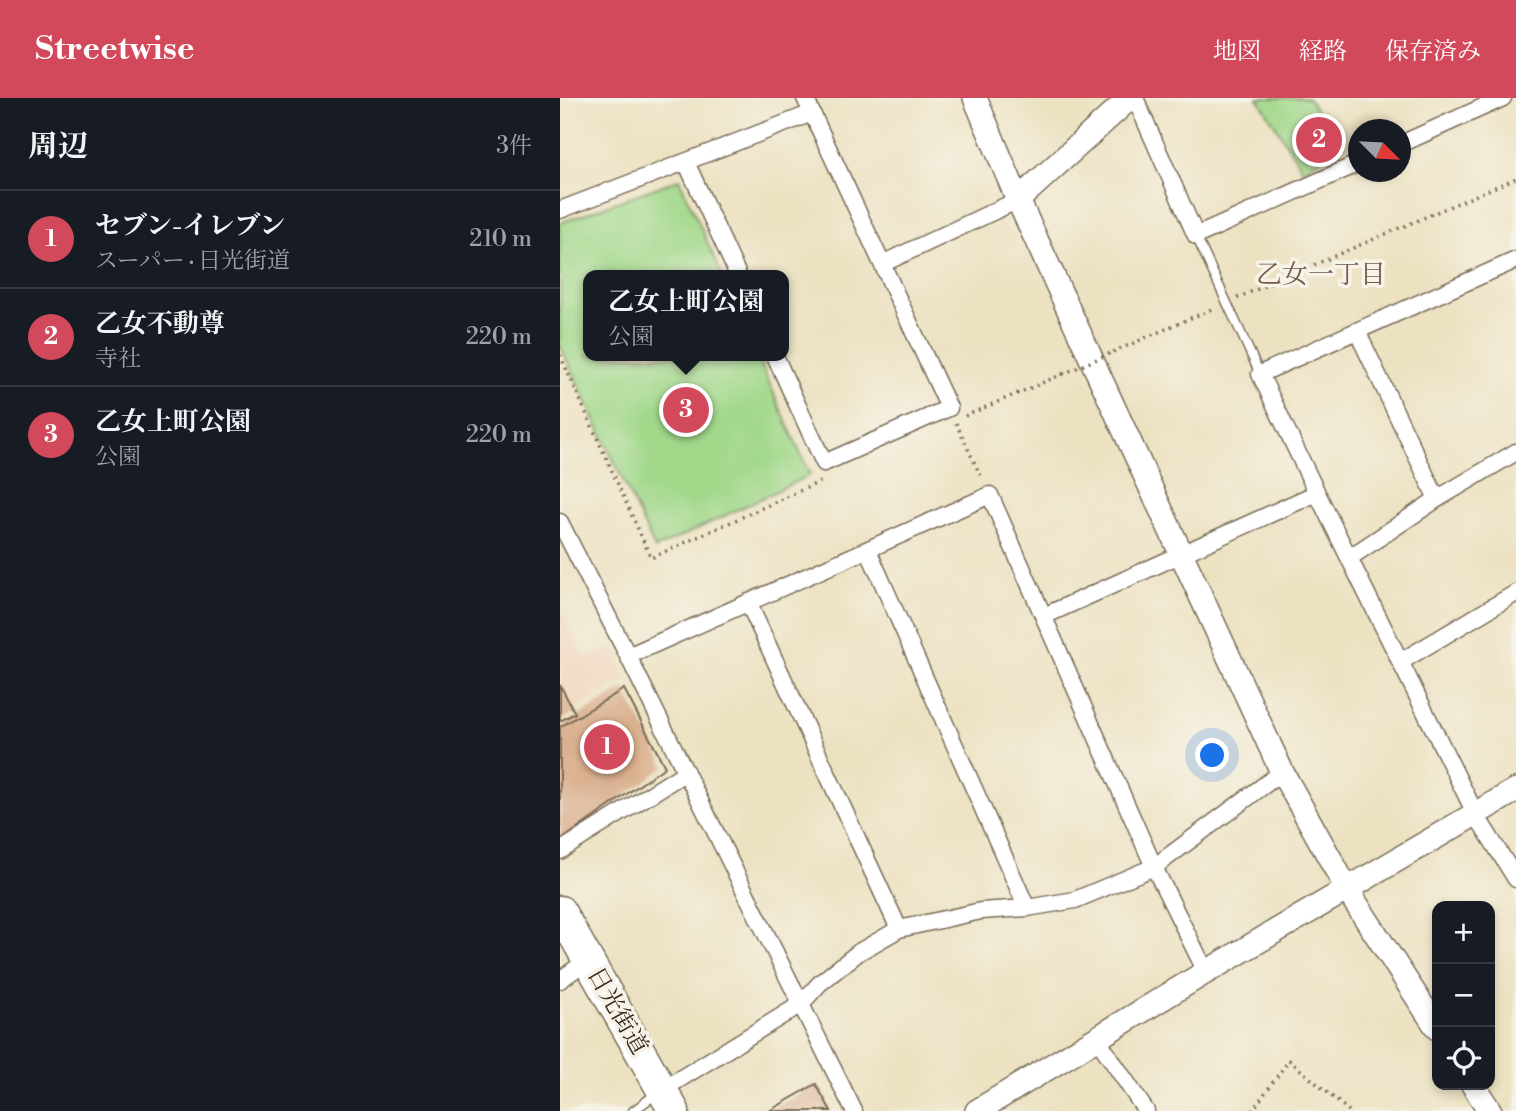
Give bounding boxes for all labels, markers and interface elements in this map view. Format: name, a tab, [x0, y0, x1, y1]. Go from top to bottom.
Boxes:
text: Streetwise	[35, 29, 195, 70]
text: 地図	[1213, 37, 1261, 67]
text: 経路	[1299, 37, 1347, 67]
text: 保存済み	[1385, 37, 1481, 67]
pin: 2	[1296, 114, 1342, 166]
north arrow	[1348, 119, 1411, 182]
text: 周辺	[28, 128, 88, 166]
text: 3件	[496, 132, 532, 160]
text: セブン-イレブン	[95, 210, 285, 242]
text: 1	[45, 225, 57, 253]
text: 210 m	[469, 225, 532, 253]
text: スーパー · 日光街道	[95, 247, 290, 275]
district label: 乙女一丁目	[1256, 259, 1386, 291]
popup	[583, 270, 789, 361]
text: 乙女上町公園	[608, 286, 764, 318]
text: 乙女不動尊	[95, 308, 225, 340]
text: 2	[44, 323, 58, 351]
text: 220 m	[466, 323, 532, 351]
text: 公園	[608, 323, 654, 351]
text: 寺社	[95, 345, 141, 373]
pin: 3	[663, 384, 709, 436]
text: 乙女上町公園	[95, 406, 251, 438]
text: 3	[44, 421, 58, 449]
text: 220 m	[466, 421, 532, 449]
text: 公園	[95, 443, 141, 471]
pin: 1	[584, 721, 630, 773]
your location	[1195, 738, 1229, 772]
map controls	[1432, 901, 1495, 1090]
button: +	[1432, 901, 1495, 964]
street label: 日光街道	[580, 962, 654, 1060]
button: −	[1432, 964, 1495, 1027]
button: locate	[1432, 1027, 1495, 1090]

